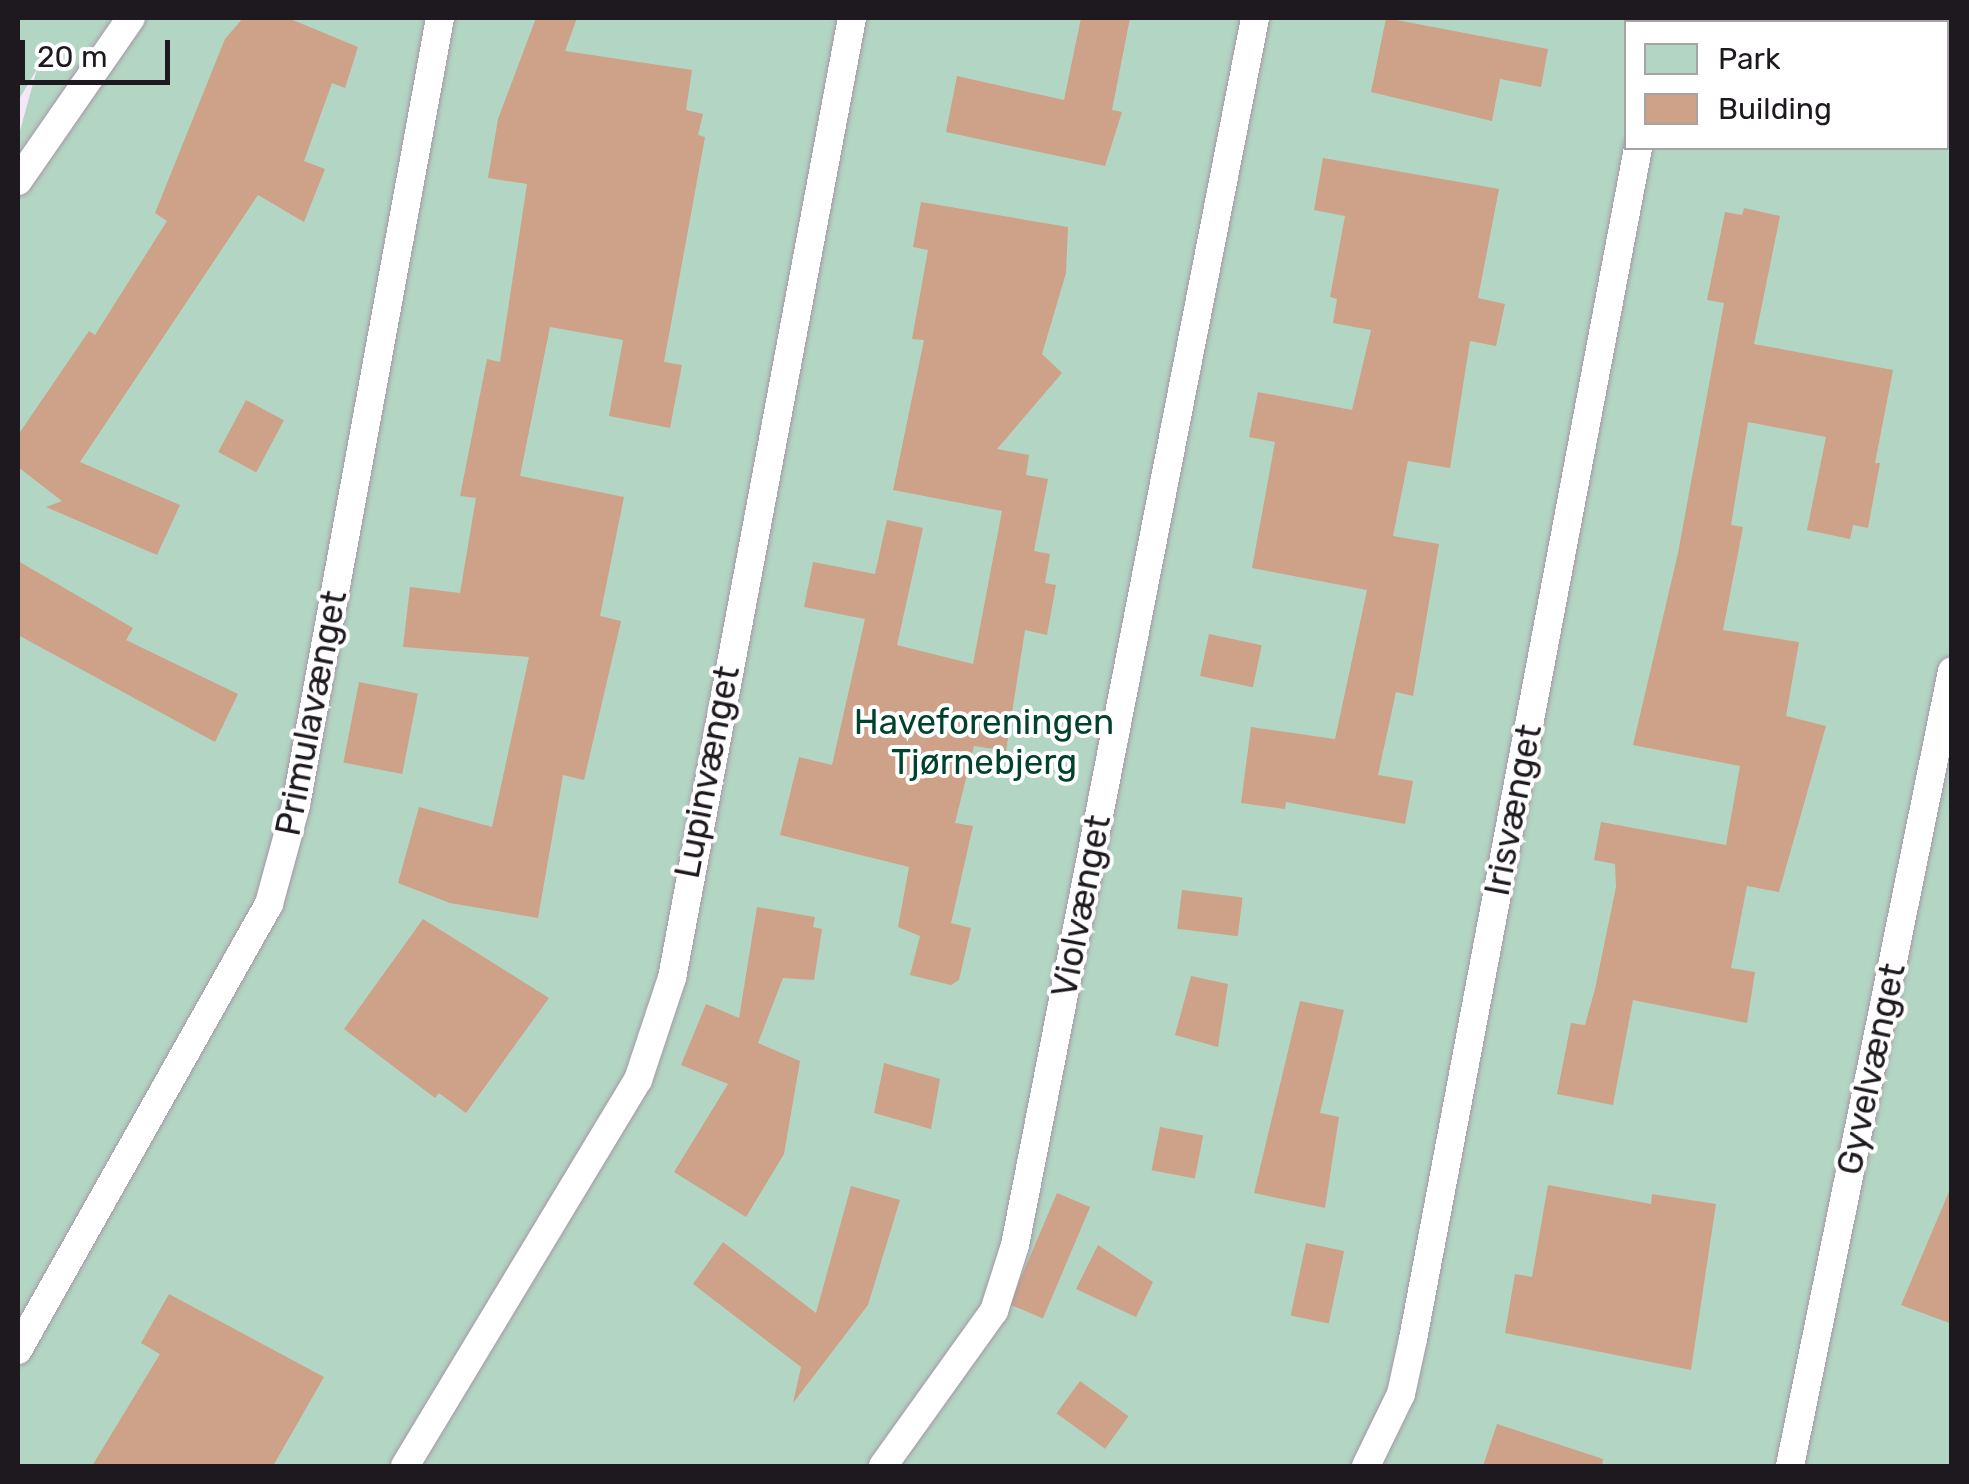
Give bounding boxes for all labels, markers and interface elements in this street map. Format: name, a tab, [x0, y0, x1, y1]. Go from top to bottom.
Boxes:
scale bar	[25, 20, 175, 82]
legend	[1624, 20, 1949, 150]
text: 20 m	[37, 39, 108, 75]
text: Park	[1718, 41, 1780, 77]
text: Building	[1718, 91, 1832, 127]
street label: Primulavænget	[267, 587, 355, 839]
street label: Lupinvænget	[666, 662, 748, 882]
park label: Haveforeningen Tjørnebjerg	[854, 701, 1114, 783]
street label: Irisvænget	[1476, 721, 1550, 899]
street label: Violvænget	[1043, 811, 1119, 1001]
street label: Gyvelvænget	[1828, 959, 1914, 1179]

